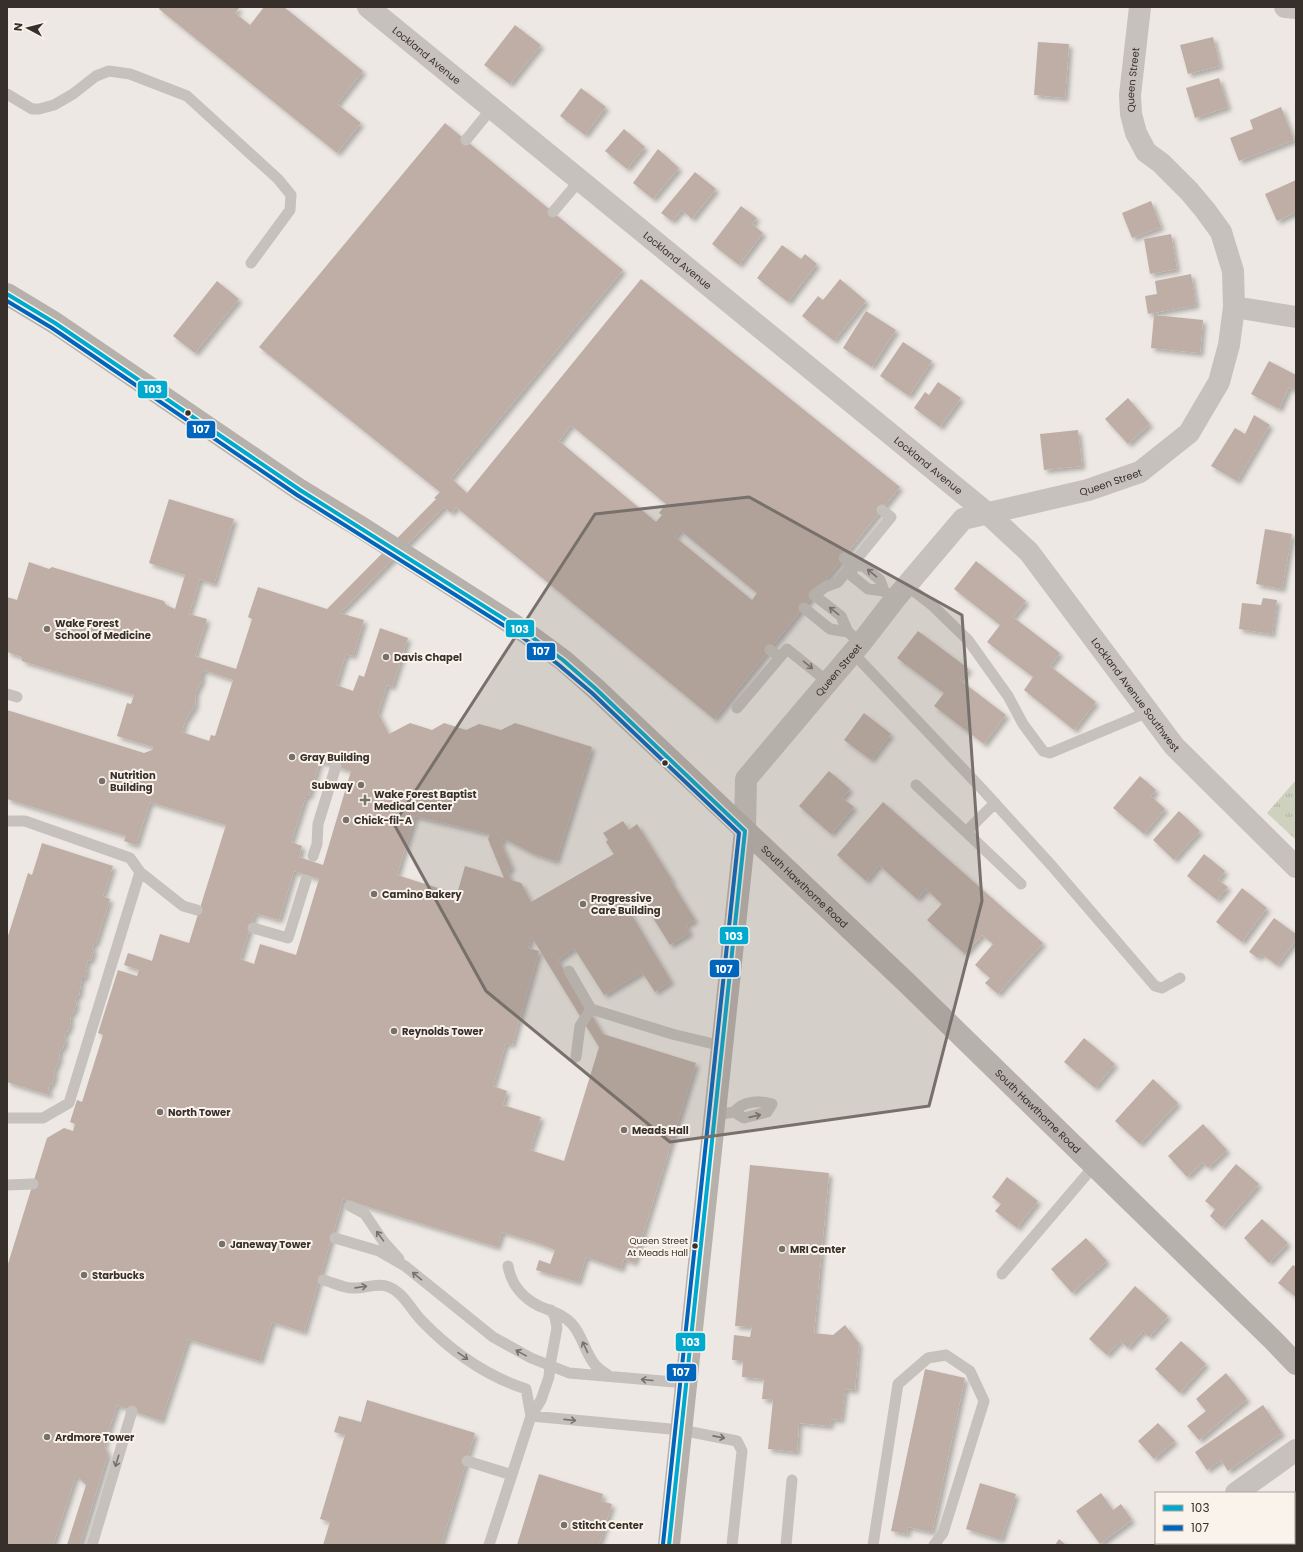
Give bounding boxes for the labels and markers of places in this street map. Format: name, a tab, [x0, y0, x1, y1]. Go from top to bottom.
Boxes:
unlabelled marker	[183, 408, 193, 418]
place label: Wake Forest School of Medicine	[55, 616, 151, 643]
marker: Wake Forest School of Medicine	[42, 624, 52, 634]
place label: Davis Chapel	[394, 650, 462, 665]
marker: Davis Chapel	[381, 652, 391, 662]
place label: Gray Building	[300, 750, 370, 765]
marker: Gray Building	[287, 752, 297, 762]
unlabelled marker	[660, 758, 670, 768]
place label: Nutrition Building	[110, 768, 156, 795]
marker: Nutrition Building	[97, 776, 107, 786]
place label: Subway	[312, 778, 354, 793]
marker: Subway	[356, 780, 366, 790]
place label: Wake Forest Baptist Medical Center	[374, 787, 477, 814]
marker: Wake Forest Baptist Medical Center	[359, 794, 371, 806]
place label: Chick-fil-A	[354, 813, 413, 828]
marker: Chick-fil-A	[341, 815, 351, 825]
place label: Camino Bakery	[382, 887, 462, 902]
marker: Camino Bakery	[369, 889, 379, 899]
place label: Progressive Care Building	[591, 891, 661, 918]
marker: Progressive Care Building	[578, 899, 588, 909]
place label: Reynolds Tower	[402, 1024, 484, 1039]
marker: Reynolds Tower	[389, 1026, 399, 1036]
place label: North Tower	[168, 1105, 231, 1120]
marker: North Tower	[155, 1107, 165, 1117]
place label: Meads Hall	[632, 1123, 689, 1138]
marker: Meads Hall	[619, 1125, 629, 1135]
place label: Queen Street At Meads Hall	[627, 1235, 688, 1259]
place label: Janeway Tower	[230, 1237, 311, 1252]
marker: Janeway Tower	[217, 1239, 227, 1249]
marker: Queen Street At Meads Hall	[690, 1241, 700, 1251]
place label: MRI Center	[790, 1242, 847, 1257]
marker: MRI Center	[777, 1244, 787, 1254]
place label: Starbucks	[92, 1268, 145, 1283]
marker: Starbucks	[79, 1270, 89, 1280]
place label: Ardmore Tower	[55, 1430, 135, 1445]
marker: Ardmore Tower	[42, 1432, 52, 1442]
place label: Stitcht Center	[572, 1518, 644, 1533]
marker: Stitcht Center	[559, 1520, 569, 1530]

